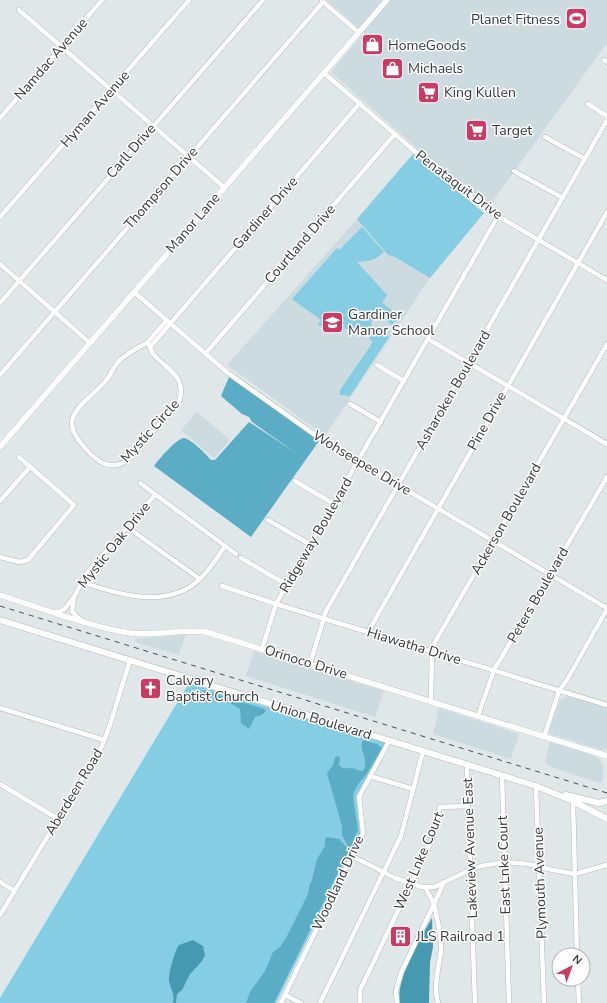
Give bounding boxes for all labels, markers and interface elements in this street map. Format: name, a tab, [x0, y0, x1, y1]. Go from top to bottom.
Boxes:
sports icon: Planet Fitness	[563, 6, 589, 32]
place label: Planet Fitness	[471, 10, 560, 29]
street label: Namdac Avenue	[10, 14, 92, 104]
shop icon: HomeGoods	[360, 32, 386, 58]
place label: HomeGoods	[388, 36, 467, 55]
shop icon: Michaels	[380, 55, 406, 81]
place label: Michaels	[408, 59, 464, 78]
street label: Hyman Avenue	[56, 66, 134, 152]
supermarket icon: King Kullen	[415, 79, 441, 105]
place label: King Kullen	[444, 83, 516, 102]
supermarket icon: Target	[463, 117, 489, 143]
street label: Carll Drive	[102, 120, 160, 182]
place label: Target	[492, 121, 532, 140]
street label: Thompson Drive	[120, 143, 202, 233]
street label: Penataquit Drive	[411, 146, 507, 224]
street label: Gardiner Drive	[228, 172, 302, 254]
street label: Manor Lane	[161, 189, 225, 257]
street label: Courtland Drive	[260, 200, 340, 288]
place label: Gardiner Manor School	[348, 305, 435, 340]
school or university icon: Gardiner Manor School	[320, 309, 346, 335]
street label: Asharoken Boulevard	[411, 327, 495, 453]
street label: Pine Drive	[463, 388, 511, 454]
street label: Mystic Circle	[116, 395, 184, 467]
street label: Wohseepee Drive	[309, 426, 415, 500]
street label: Ackerson Boulevard	[466, 460, 546, 578]
street label: Ridgeway Boulevard	[275, 474, 357, 596]
street label: Mystic Oak Drive	[73, 498, 155, 592]
street label: Peters Boulevard	[503, 544, 573, 646]
street label: Hiawatha Drive	[365, 623, 463, 669]
street label: Orinoco Drive	[262, 640, 350, 684]
place label: Calvary Baptist Church	[166, 671, 259, 706]
church icon: Calvary Baptist Church	[138, 675, 164, 701]
street label: Union Boulevard	[268, 696, 374, 744]
street label: Aberdeen Road	[41, 745, 107, 839]
street label: Lakeview Avenue East	[458, 777, 482, 919]
street label: West Lnke Court	[390, 809, 448, 913]
street label: East Lnke Court	[493, 815, 515, 915]
street label: Plymouth Avenue	[529, 827, 551, 939]
street label: Woodland Drive	[308, 832, 368, 934]
building icon: JLS Railroad 1	[387, 923, 413, 949]
place label: JLS Railroad 1	[415, 927, 505, 946]
north arrow	[551, 947, 591, 987]
text: N	[569, 951, 585, 968]

